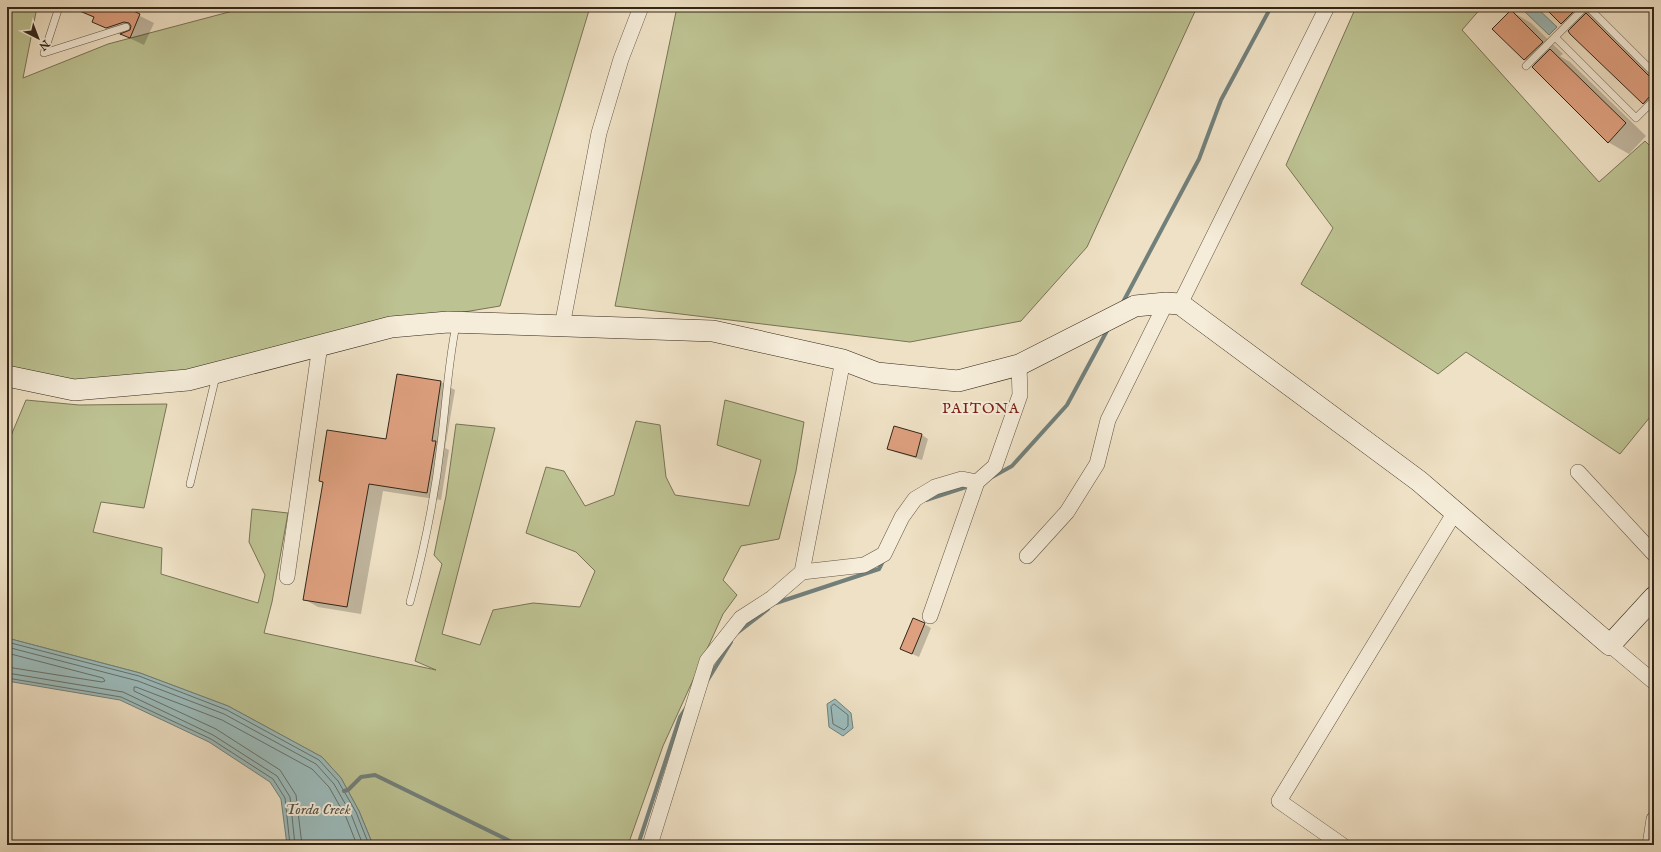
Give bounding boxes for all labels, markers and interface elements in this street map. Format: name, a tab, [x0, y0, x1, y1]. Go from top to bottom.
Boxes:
north arrow	[18, 18, 58, 58]
text: N	[35, 36, 53, 53]
district label: PAITONA	[942, 399, 1020, 418]
water label: Torda Creek	[285, 800, 351, 819]

